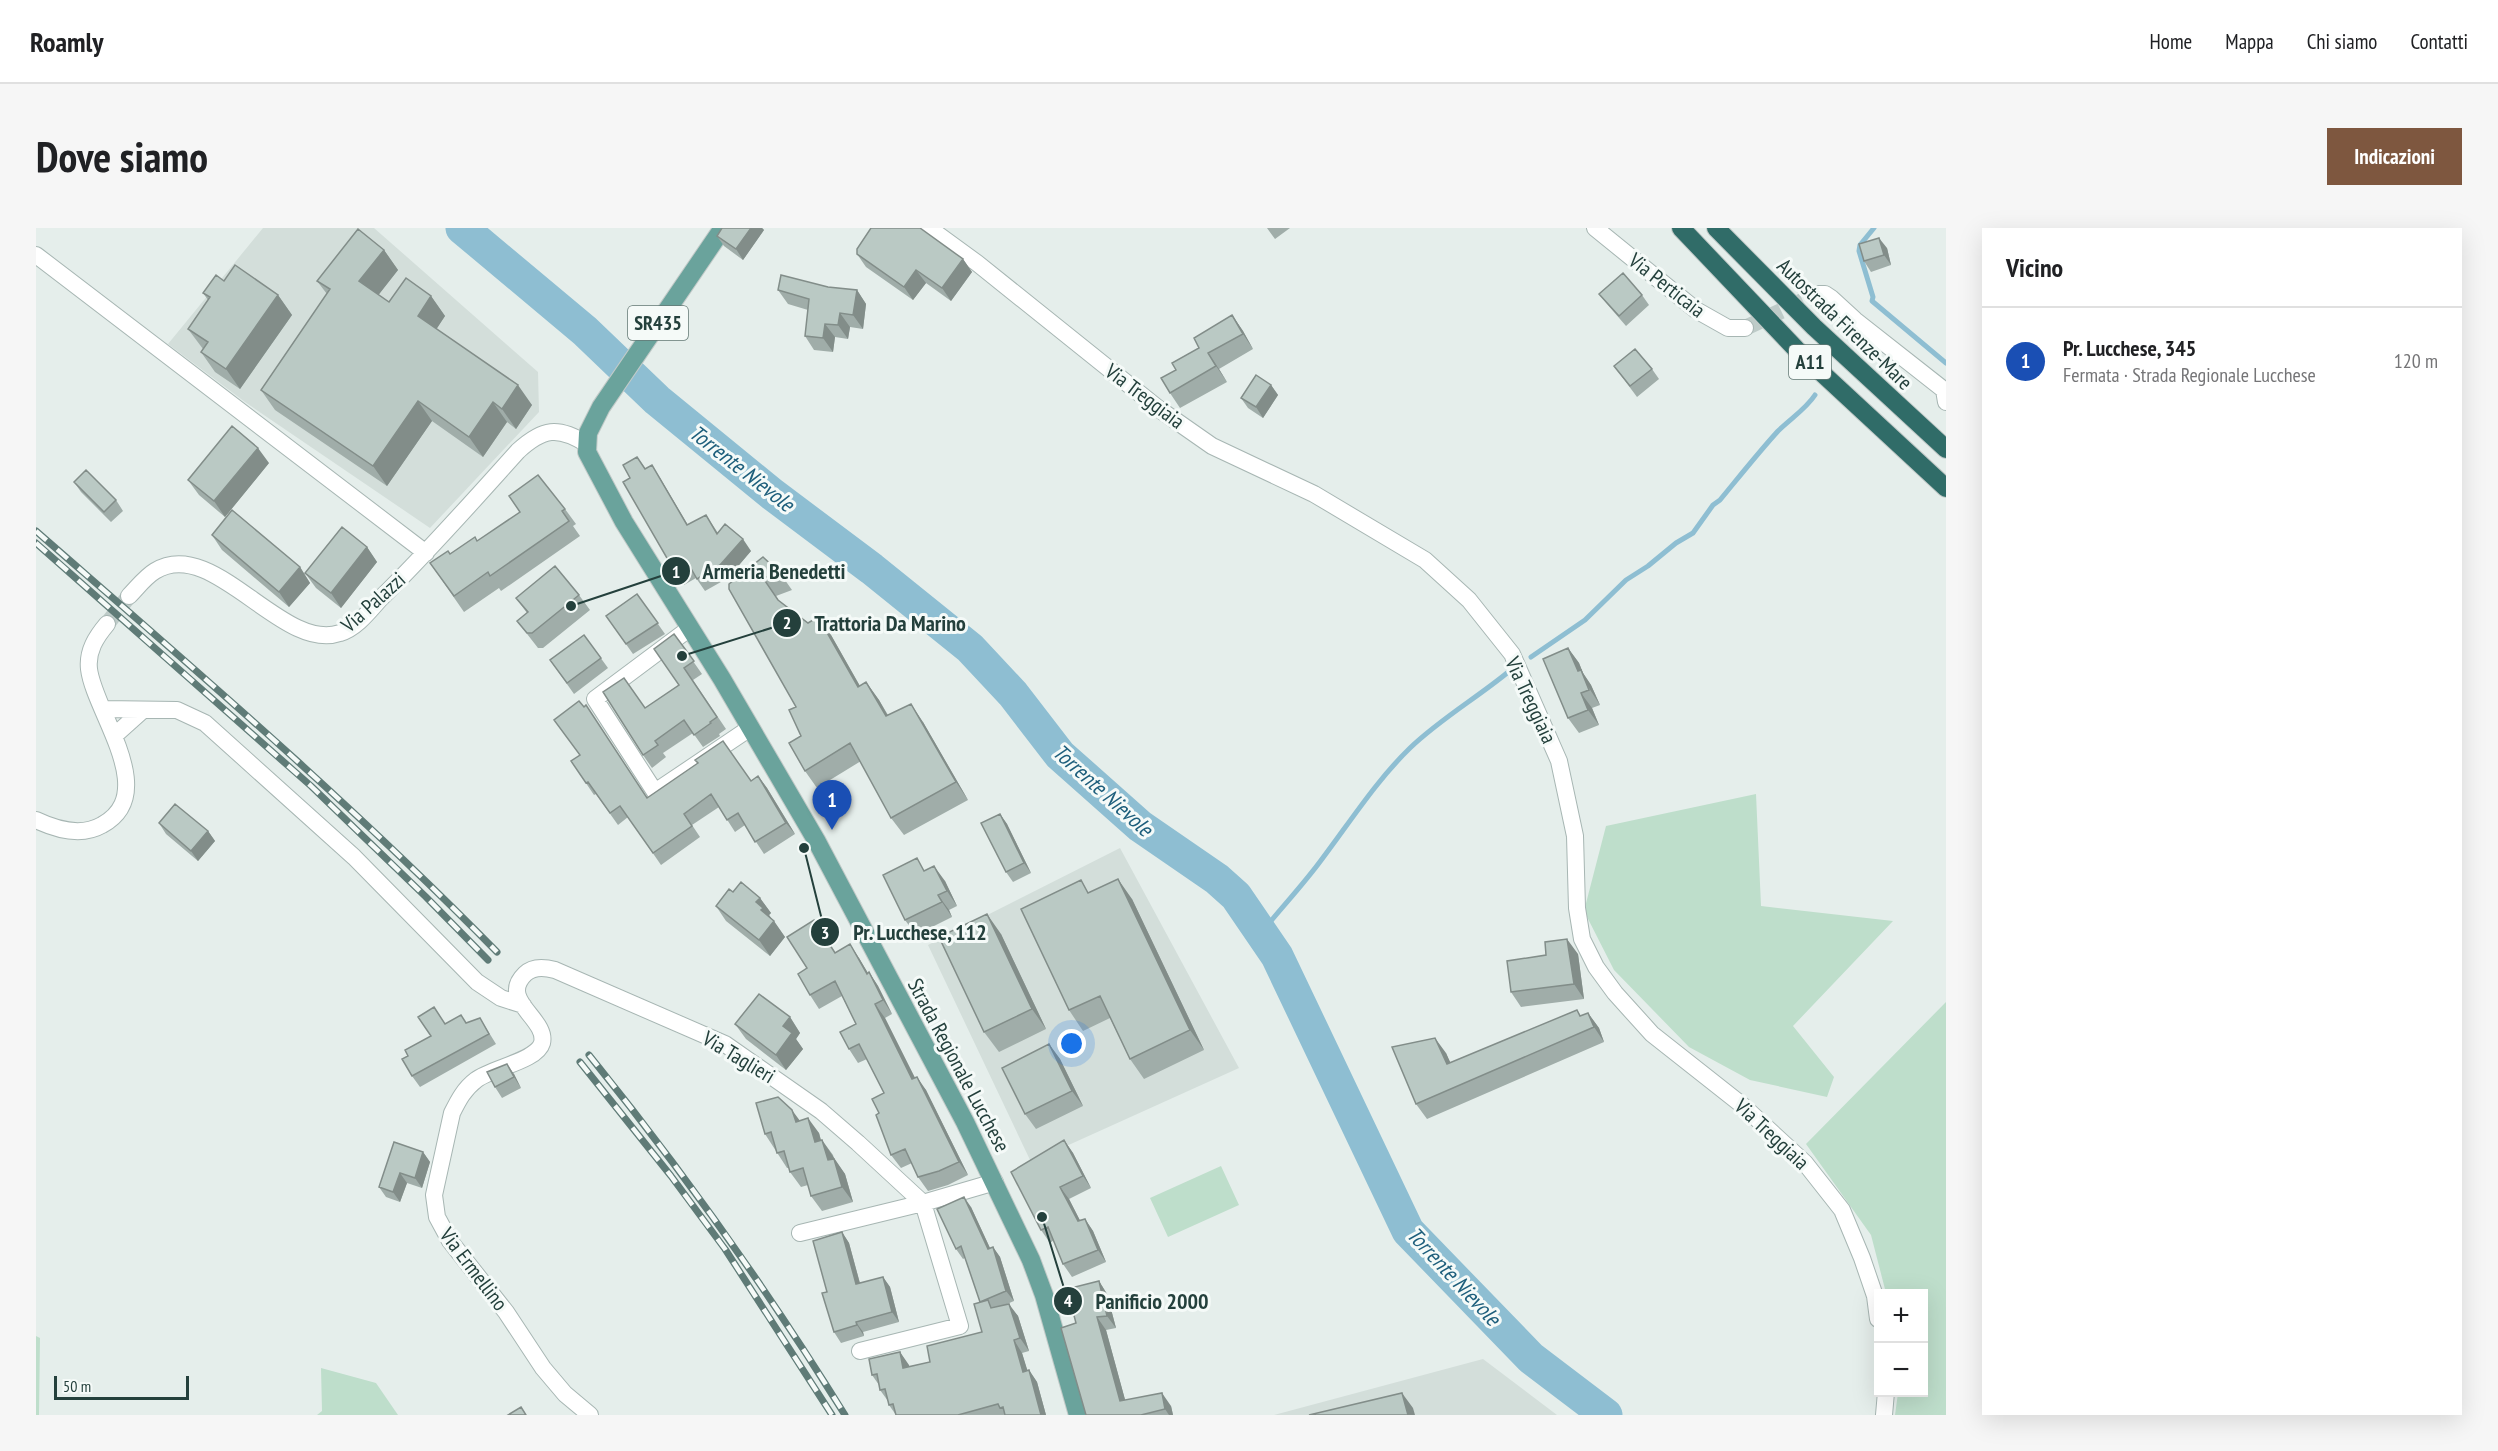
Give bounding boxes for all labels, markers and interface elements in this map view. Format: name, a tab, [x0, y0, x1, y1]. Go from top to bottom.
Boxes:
text: Roamly	[30, 23, 104, 60]
text: Home	[2150, 28, 2192, 55]
text: Mappa	[2225, 28, 2274, 55]
text: Chi siamo	[2307, 28, 2377, 55]
text: Contatti	[2410, 28, 2468, 55]
button: Indicazioni	[2327, 128, 2462, 185]
text: Dove siamo	[36, 129, 208, 184]
street label: Via Perticaia	[1622, 246, 1711, 323]
text: Vicino	[2006, 251, 2063, 284]
street label: Autostrada Firenze-Mare	[1772, 253, 1918, 395]
road number: SR435	[628, 306, 688, 340]
text: Pr. Lucchese, 345	[2063, 334, 2196, 362]
road number: A11	[1789, 345, 1831, 379]
text: 1	[2021, 348, 2030, 374]
text: 120 m	[2394, 348, 2438, 374]
street label: Via Treggiaia	[1099, 357, 1190, 435]
text: Fermata · Strada Regionale Lucchese	[2063, 362, 2316, 388]
water label: Torrente Nievole	[684, 418, 801, 519]
callout: Armeria Benedetti	[661, 551, 858, 591]
text: Armeria Benedetti	[702, 557, 845, 585]
text: 1	[672, 560, 680, 583]
street label: Via Palazzi	[334, 566, 411, 639]
callout: Trattoria Da Marino	[772, 603, 978, 643]
text: Trattoria Da Marino	[814, 609, 966, 637]
text: 2	[783, 611, 791, 634]
street label: Via Treggiaia	[1499, 651, 1563, 748]
water label: Torrente Nievole	[1047, 738, 1160, 844]
pin: 1	[812, 780, 852, 830]
callout: Pr. Lucchese, 112	[810, 912, 1000, 952]
text: Pr. Lucchese, 112	[853, 918, 987, 946]
text: 3	[821, 921, 829, 944]
street label: Strada Regionale Lucchese	[902, 974, 1016, 1156]
street label: Via Taglieri	[697, 1024, 780, 1089]
your location	[1057, 1029, 1086, 1058]
street label: Via Treggiaia	[1728, 1092, 1815, 1175]
street label: Via Ermellino	[433, 1221, 514, 1316]
water label: Torrente Nievole	[1401, 1221, 1508, 1333]
callout: Panificio 2000	[1053, 1281, 1220, 1321]
text: Panificio 2000	[1095, 1287, 1209, 1315]
text: 4	[1064, 1289, 1073, 1312]
map controls	[1874, 1289, 1928, 1397]
button: +	[1874, 1289, 1928, 1343]
button: −	[1874, 1343, 1928, 1397]
scale bar	[54, 1373, 189, 1400]
text: 50 m	[63, 1376, 91, 1396]

